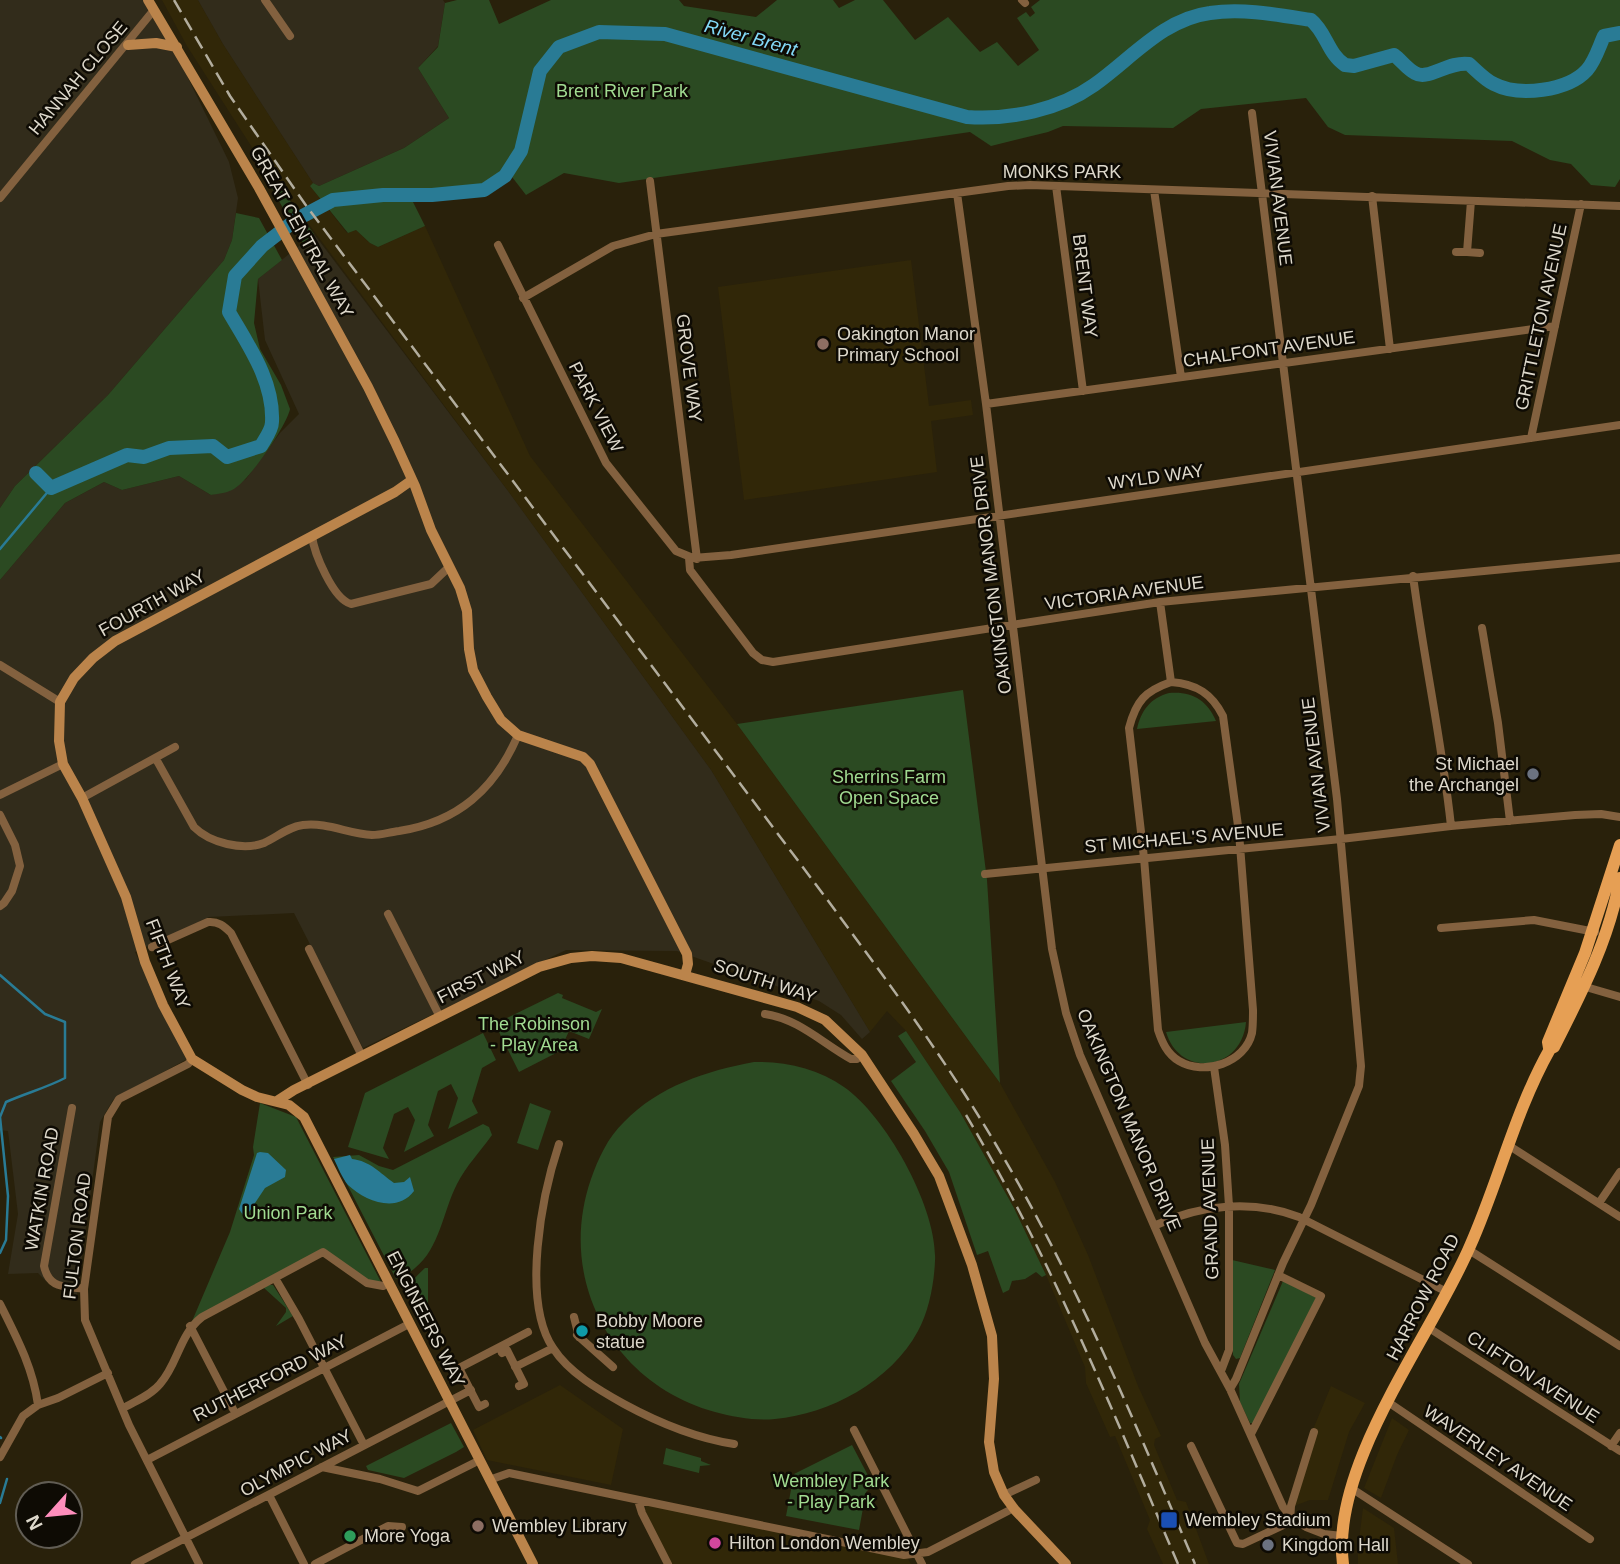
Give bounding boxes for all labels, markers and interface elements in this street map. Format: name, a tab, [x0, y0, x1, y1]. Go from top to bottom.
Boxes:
water label: River Brent	[702, 15, 800, 60]
street label: HANNAH CLOSE	[25, 17, 131, 139]
park label: Brent River Park	[556, 81, 689, 101]
street label: VIVIAN AVENUE	[1260, 129, 1296, 267]
street label: GREAT CENTRAL WAY	[247, 143, 357, 321]
street label: MONKS PARK	[1003, 162, 1121, 182]
street label: GRITTLETON AVENUE	[1511, 222, 1571, 412]
street label: BRENT WAY	[1069, 233, 1101, 339]
street label: GROVE WAY	[672, 313, 706, 423]
place label: Oakington Manor Primary School	[837, 324, 975, 365]
street label: CHALFONT AVENUE	[1182, 327, 1356, 371]
marker: Oakington Manor Primary School	[815, 336, 831, 352]
street label: PARK VIEW	[565, 358, 627, 456]
street label: OAKINGTON MANOR DRIVE	[966, 455, 1016, 695]
street label: WYLD WAY	[1107, 460, 1205, 494]
street label: FOURTH WAY	[95, 565, 209, 641]
street label: VICTORIA AVENUE	[1043, 572, 1205, 614]
street label: VIVIAN AVENUE	[1298, 696, 1334, 834]
place label: St Michael the Archangel	[1409, 754, 1519, 795]
marker: St Michael the Archangel	[1525, 766, 1541, 782]
park label: Sherrins Farm Open Space	[832, 767, 946, 808]
street label: ST MICHAEL'S AVENUE	[1084, 819, 1284, 857]
street label: FIFTH WAY	[142, 916, 194, 1012]
street label: FIRST WAY	[434, 946, 528, 1008]
street label: SOUTH WAY	[711, 955, 819, 1007]
street label: OAKINGTON MANOR DRIVE	[1073, 1006, 1185, 1234]
park label: The Robinson - Play Area	[478, 1014, 590, 1055]
street label: WATKIN ROAD	[21, 1126, 63, 1252]
street label: GRAND AVENUE	[1198, 1138, 1222, 1280]
street label: FULTON ROAD	[59, 1172, 95, 1300]
park label: Union Park	[243, 1203, 334, 1223]
street label: HARROW ROAD	[1383, 1231, 1463, 1363]
street label: ENGINEERS WAY	[383, 1248, 469, 1390]
place label: Bobby Moore statue	[596, 1311, 703, 1352]
marker: Bobby Moore statue	[574, 1323, 590, 1339]
street label: CLIFTON AVENUE	[1463, 1327, 1603, 1427]
street label: RUTHERFORD WAY	[190, 1331, 350, 1425]
street label: WAVERLEY AVENUE	[1420, 1401, 1576, 1515]
street label: OLYMPIC WAY	[237, 1425, 355, 1501]
park label: Wembley Park - Play Park	[773, 1471, 890, 1512]
north arrow	[14, 1480, 84, 1550]
marker: Wembley Stadium	[1159, 1510, 1179, 1530]
place label: Wembley Stadium	[1185, 1510, 1331, 1530]
text: N	[22, 1512, 47, 1533]
place label: Wembley Library	[492, 1516, 627, 1536]
marker: Wembley Library	[470, 1518, 486, 1534]
place label: More Yoga	[364, 1526, 451, 1546]
marker: More Yoga	[342, 1528, 358, 1544]
place label: Hilton London Wembley	[729, 1533, 920, 1553]
marker: Hilton London Wembley	[707, 1535, 723, 1551]
place label: Kingdom Hall	[1282, 1535, 1389, 1555]
marker: Kingdom Hall	[1260, 1537, 1276, 1553]

